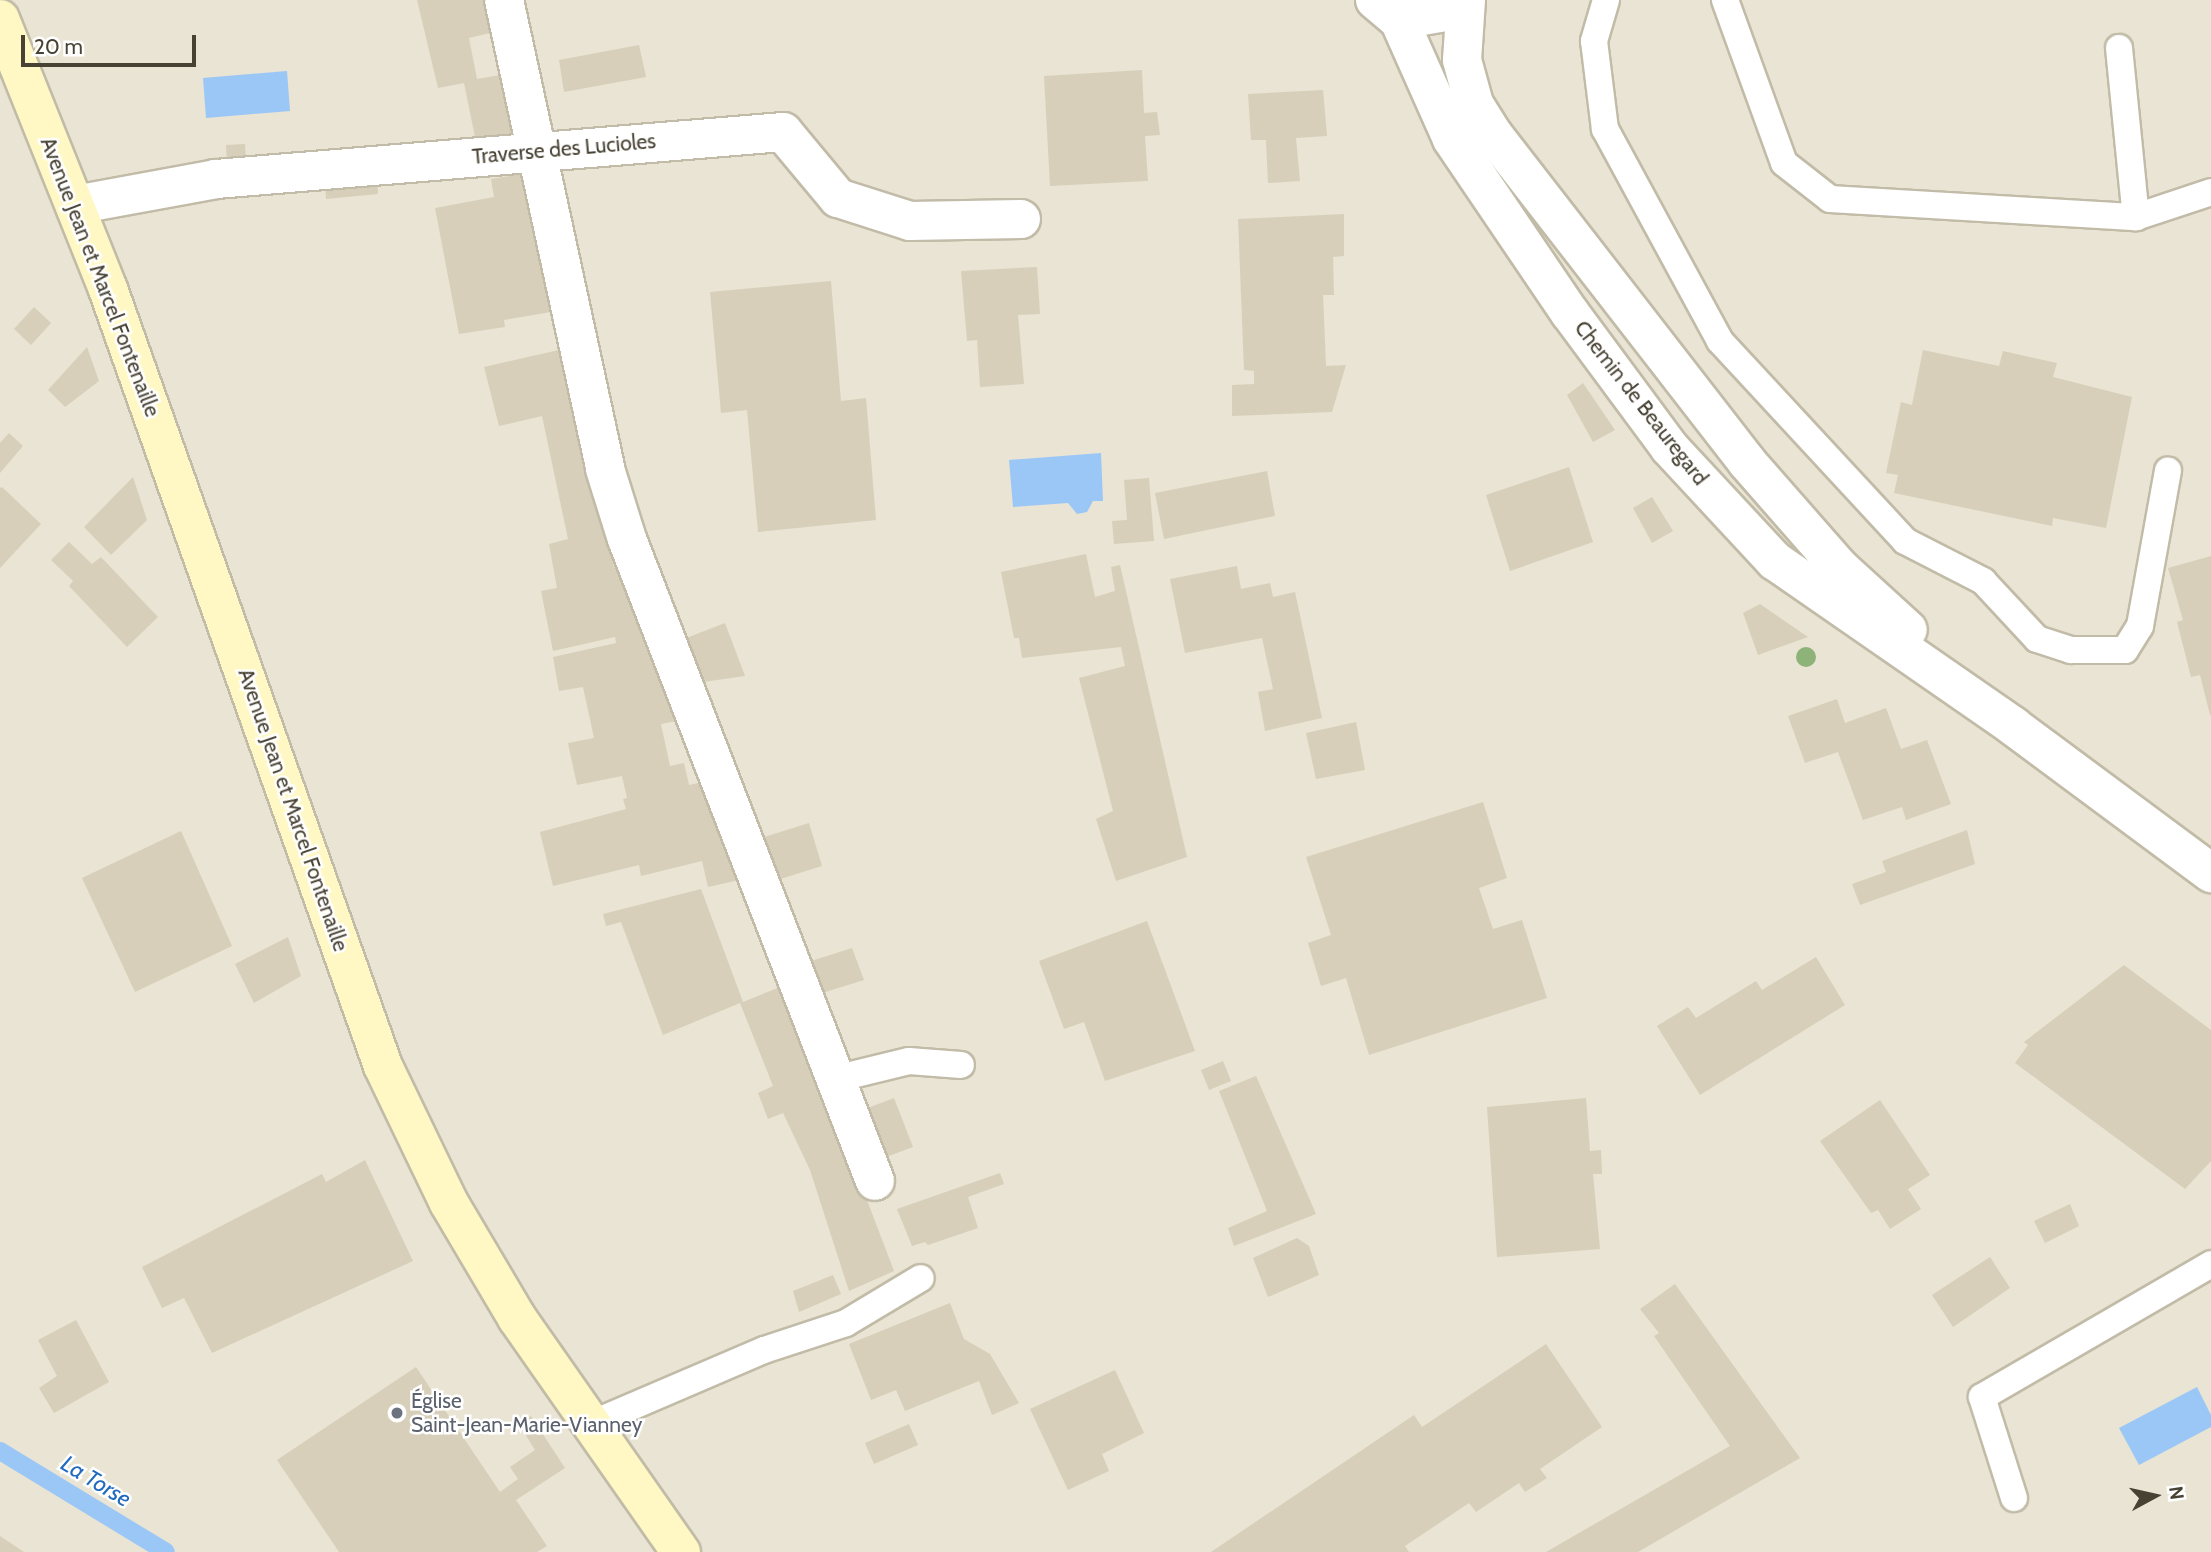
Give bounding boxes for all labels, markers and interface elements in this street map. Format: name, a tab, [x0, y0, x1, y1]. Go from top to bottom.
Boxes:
scale bar	[24, 21, 200, 65]
text: 20 m	[34, 34, 83, 59]
street label: Traverse des Lucioles	[471, 128, 657, 170]
street label: Avenue Jean et Marcel Fontenaille	[35, 134, 165, 420]
street label: Chemin de Beauregard	[1569, 316, 1713, 490]
street label: Avenue Jean et Marcel Fontenaille	[233, 665, 353, 955]
place label: Église Saint-Jean-Marie-Vianney	[411, 1388, 642, 1438]
marker: Église Saint-Jean-Marie-Vianney	[389, 1405, 405, 1421]
water label: La Torse	[56, 1449, 136, 1513]
north arrow	[2120, 1461, 2190, 1531]
text: N	[2164, 1485, 2189, 1501]

